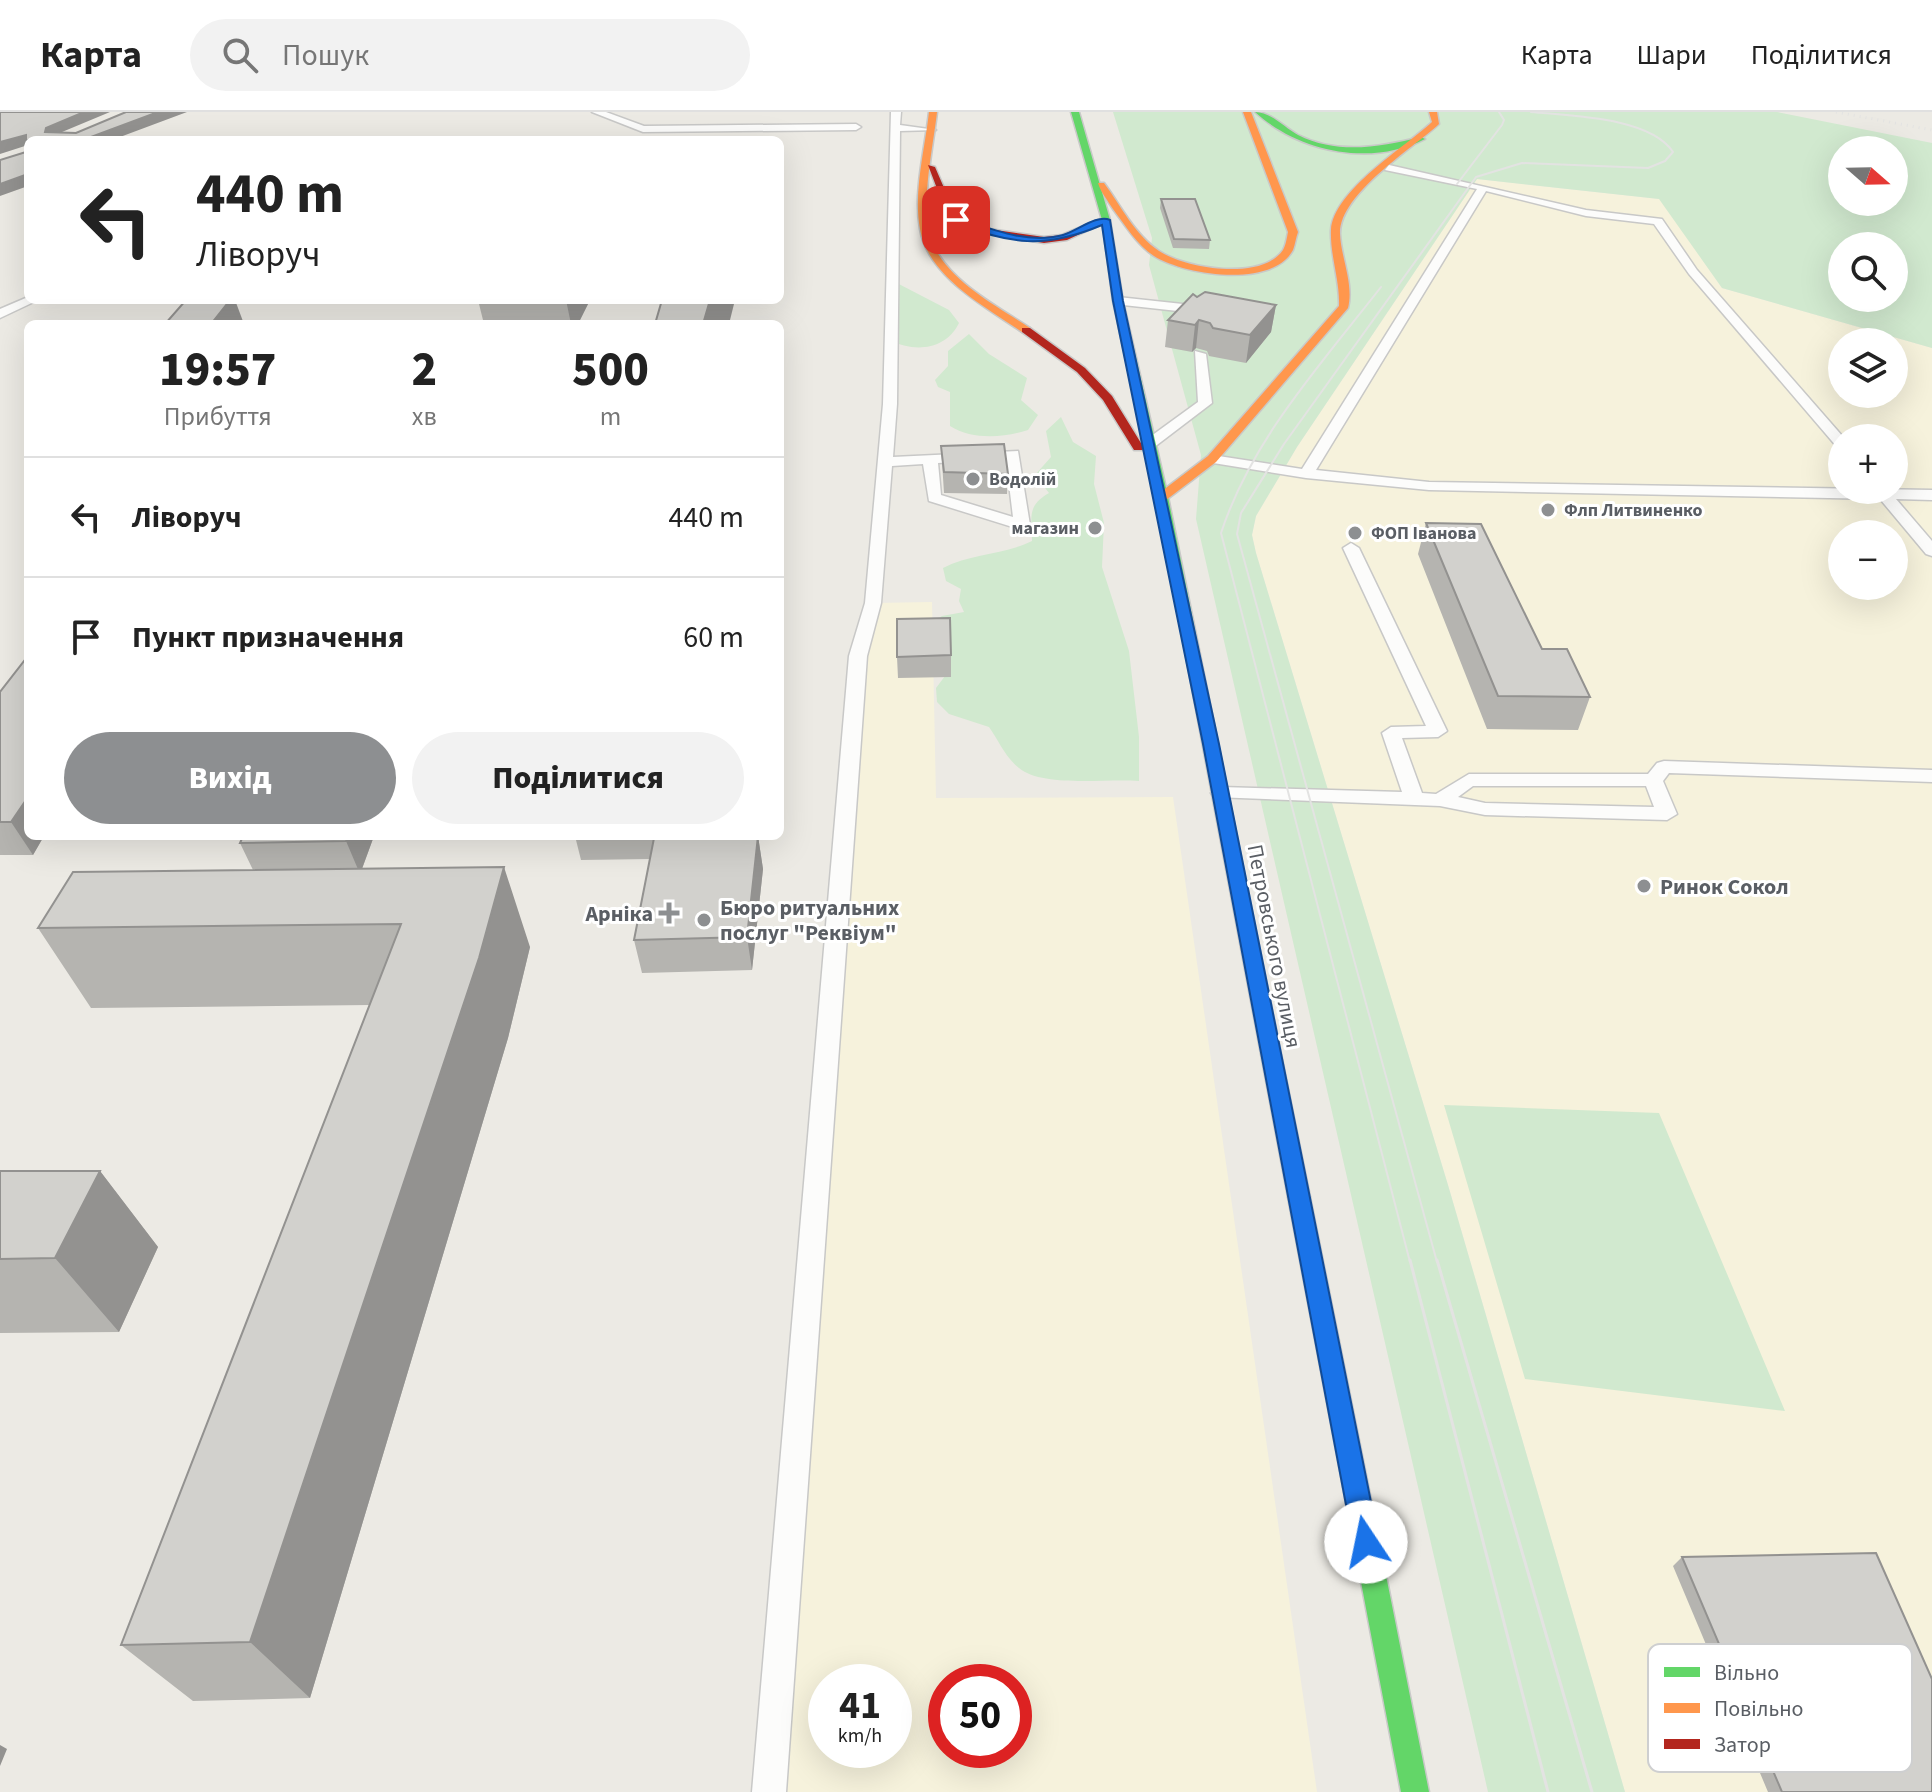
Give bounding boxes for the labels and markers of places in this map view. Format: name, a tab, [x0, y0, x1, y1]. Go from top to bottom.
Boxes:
pin	[922, 186, 990, 254]
place label: Водолій	[989, 467, 1056, 492]
marker: Водолій	[964, 470, 982, 488]
place label: Флп Литвиненко	[1564, 498, 1703, 523]
marker: Флп Литвиненко	[1539, 501, 1557, 519]
place label: магазин	[1012, 516, 1079, 541]
marker: магазин	[1086, 519, 1104, 537]
place label: ФОП Іванова	[1371, 521, 1476, 546]
marker: ФОП Іванова	[1346, 524, 1364, 542]
place label: Ринок Сокол	[1660, 871, 1789, 903]
marker: Ринок Сокол	[1635, 877, 1653, 895]
place label: Бюро ритуальних послуг "Реквіум"	[720, 892, 899, 949]
place label: Арніка	[584, 898, 653, 930]
marker: Арніка	[660, 904, 678, 922]
marker: Бюро ритуальних послуг "Реквіум"	[695, 911, 713, 929]

